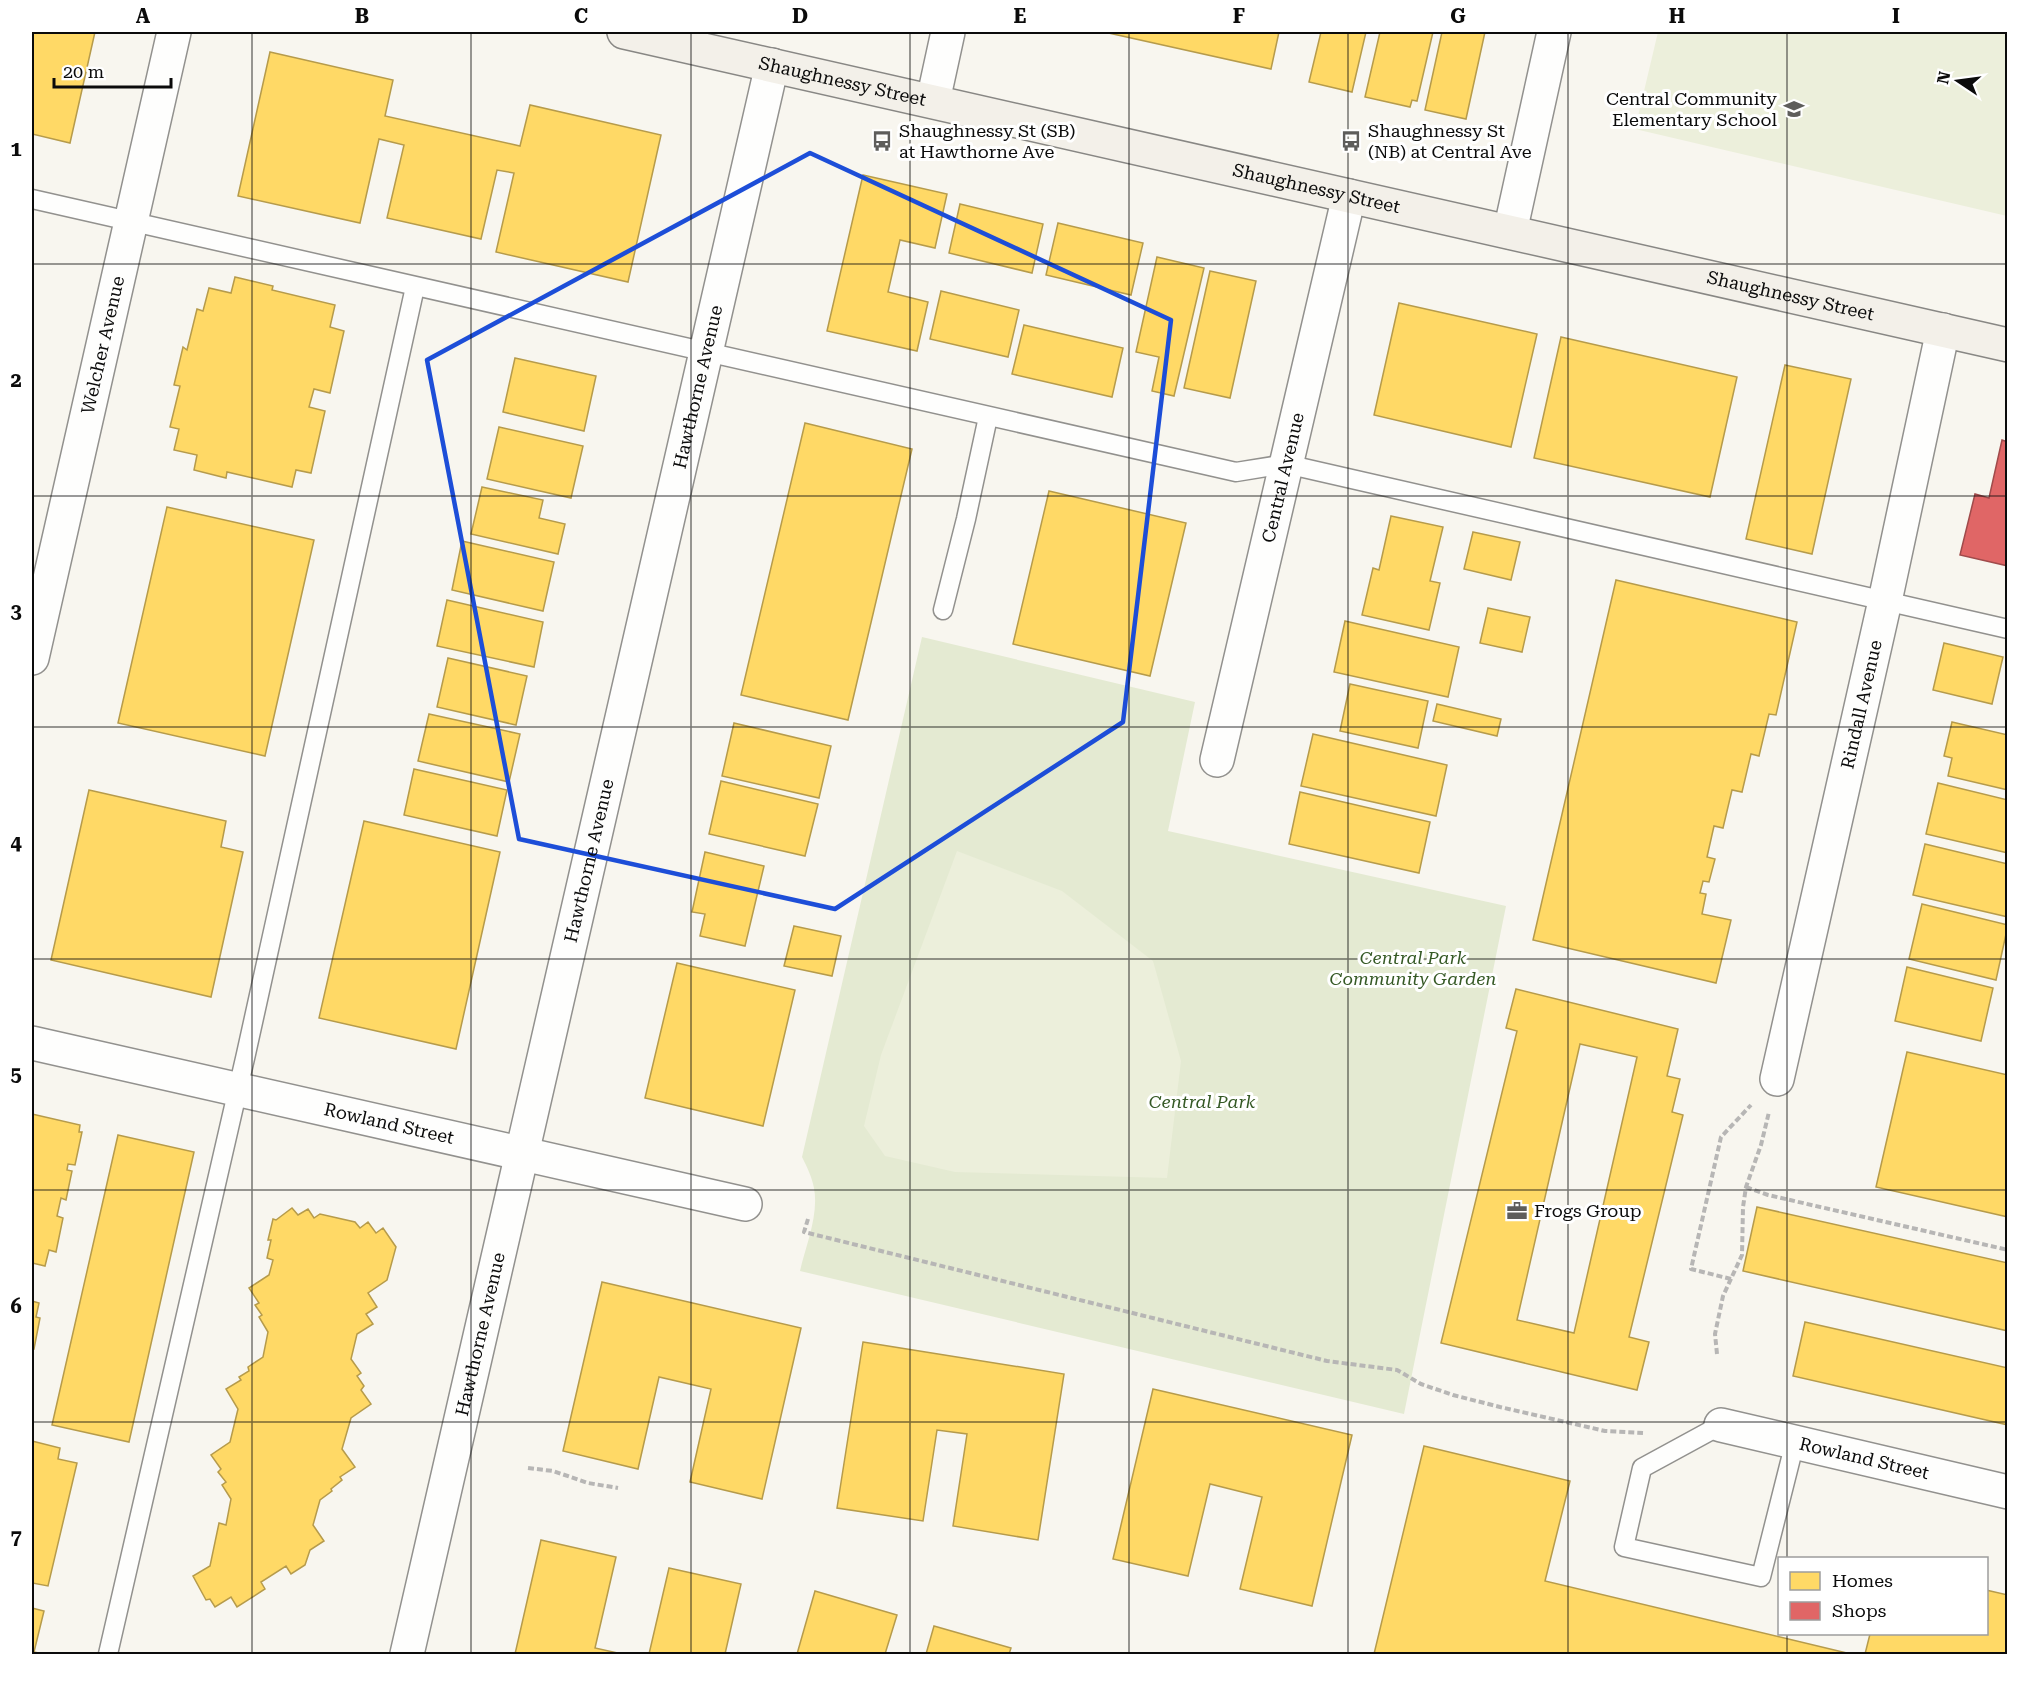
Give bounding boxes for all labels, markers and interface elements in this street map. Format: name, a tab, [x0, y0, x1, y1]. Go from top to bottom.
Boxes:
text: A	[136, 4, 151, 28]
text: B	[355, 4, 369, 28]
text: C	[574, 4, 588, 28]
text: D	[792, 4, 808, 28]
text: E	[1014, 4, 1027, 28]
text: F	[1233, 4, 1245, 28]
text: G	[1450, 4, 1466, 28]
text: H	[1669, 4, 1685, 28]
text: I	[1892, 4, 1900, 28]
scale bar	[54, 51, 171, 89]
north arrow	[1928, 51, 1988, 111]
street label: Shaughnessy Street	[757, 52, 929, 110]
text: 20 m	[63, 61, 104, 82]
text: N	[1933, 70, 1955, 86]
place label: Central Community Elementary School	[1606, 88, 1777, 130]
school or university icon: Central Community Elementary School	[1782, 97, 1806, 121]
place label: Shaughnessy St (SB) at Hawthorne Ave	[899, 120, 1075, 162]
place label: Shaughnessy St (NB) at Central Ave	[1368, 120, 1532, 162]
bus stop icon: Shaughnessy St (SB) at Hawthorne Ave	[870, 129, 894, 153]
bus stop icon: Shaughnessy St (NB) at Central Ave	[1339, 129, 1363, 153]
text: 1	[10, 137, 22, 161]
street label: Shaughnessy Street	[1231, 159, 1403, 217]
street label: Shaughnessy Street	[1705, 266, 1877, 324]
street label: Welcher Avenue	[77, 274, 128, 416]
street label: Hawthorne Avenue	[669, 303, 727, 471]
text: 2	[10, 368, 22, 392]
street label: Central Avenue	[1257, 410, 1308, 545]
text: 3	[10, 599, 22, 623]
street label: Rindall Avenue	[1836, 638, 1886, 771]
street label: Hawthorne Avenue	[560, 777, 618, 944]
text: 4	[10, 831, 22, 855]
park label: Central Park Community Garden	[1330, 947, 1496, 989]
text: 5	[10, 1062, 22, 1086]
park label: Central Park	[1149, 1091, 1256, 1112]
street label: Rowland Street	[322, 1098, 456, 1148]
office icon: Frogs Group	[1505, 1199, 1529, 1223]
place label: Frogs Group	[1534, 1200, 1641, 1221]
street label: Hawthorne Avenue	[451, 1250, 509, 1418]
text: 6	[10, 1294, 22, 1318]
street label: Rowland Street	[1797, 1433, 1931, 1483]
text: 7	[10, 1525, 22, 1549]
legend	[1778, 1557, 1988, 1635]
text: Homes	[1832, 1570, 1893, 1591]
text: Shops	[1832, 1600, 1886, 1621]

